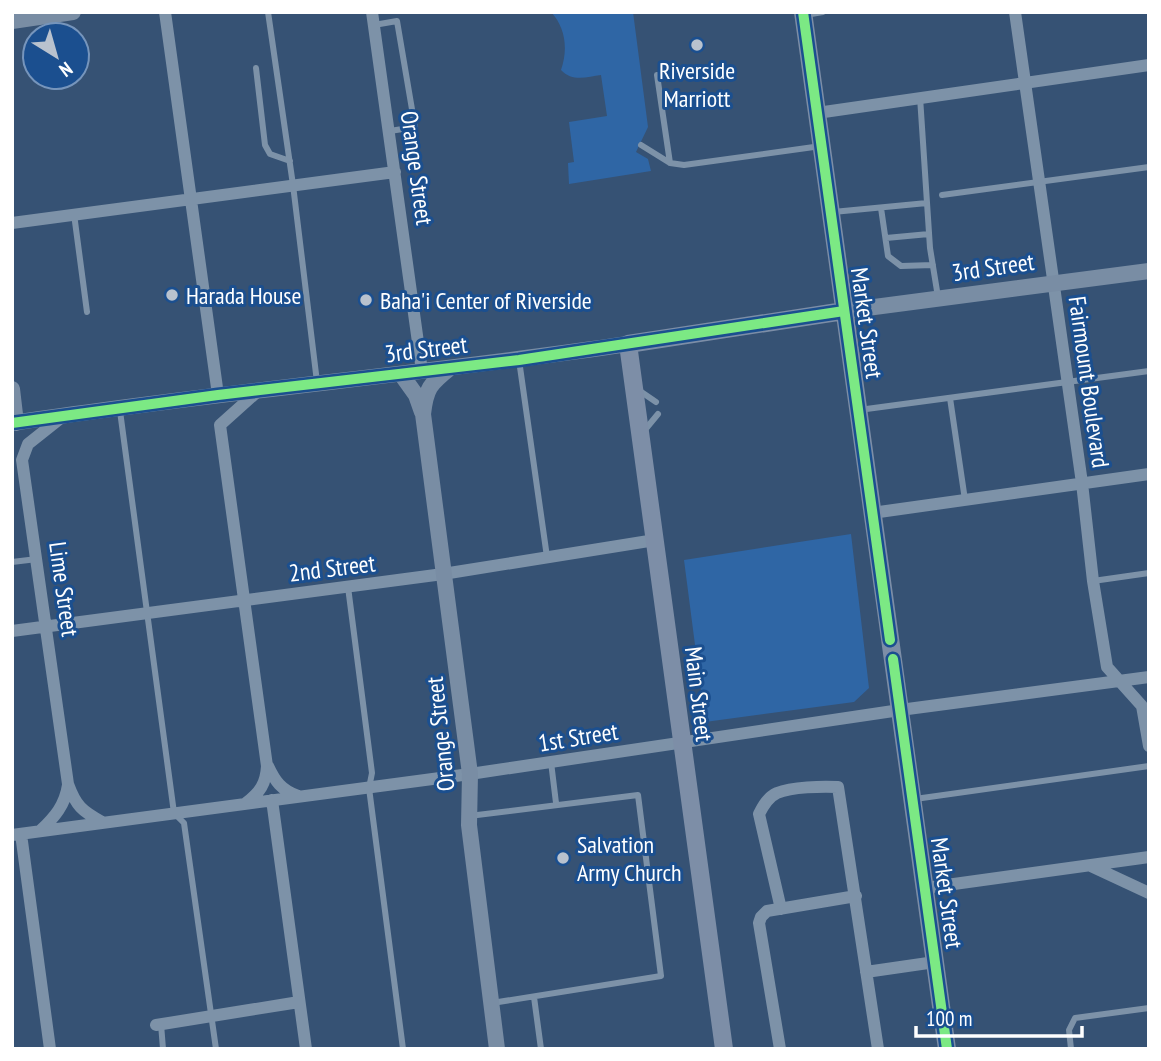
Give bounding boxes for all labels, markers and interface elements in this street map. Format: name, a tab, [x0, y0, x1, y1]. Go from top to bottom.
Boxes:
north arrow	[21, 21, 91, 91]
marker: Riverside Marriott	[689, 37, 705, 53]
place label: Riverside Marriott	[659, 55, 735, 114]
text: N	[55, 57, 78, 82]
street label: Orange Street	[394, 109, 440, 227]
street label: 3rd Street	[950, 246, 1036, 288]
street label: Market Street	[844, 265, 890, 381]
place label: Harada House	[186, 280, 301, 311]
place label: Baha'i Center of Riverside	[380, 285, 592, 316]
marker: Harada House	[164, 287, 180, 303]
marker: Baha'i Center of Riverside	[358, 292, 374, 308]
street label: Fairmount Boulevard	[1062, 294, 1116, 470]
street label: 3rd Street	[383, 329, 469, 369]
street label: Lime Street	[42, 540, 86, 639]
street label: 2nd Street	[287, 547, 377, 589]
street label: Main Street	[678, 645, 720, 744]
street label: Orange Street	[419, 675, 461, 793]
street label: 1st Street	[536, 715, 620, 759]
place label: Salvation Army Church	[577, 829, 682, 888]
street label: Market Street	[924, 835, 970, 951]
marker: Salvation Army Church	[555, 850, 571, 866]
scale bar	[916, 995, 1082, 1038]
text: 100 m	[926, 1005, 972, 1032]

